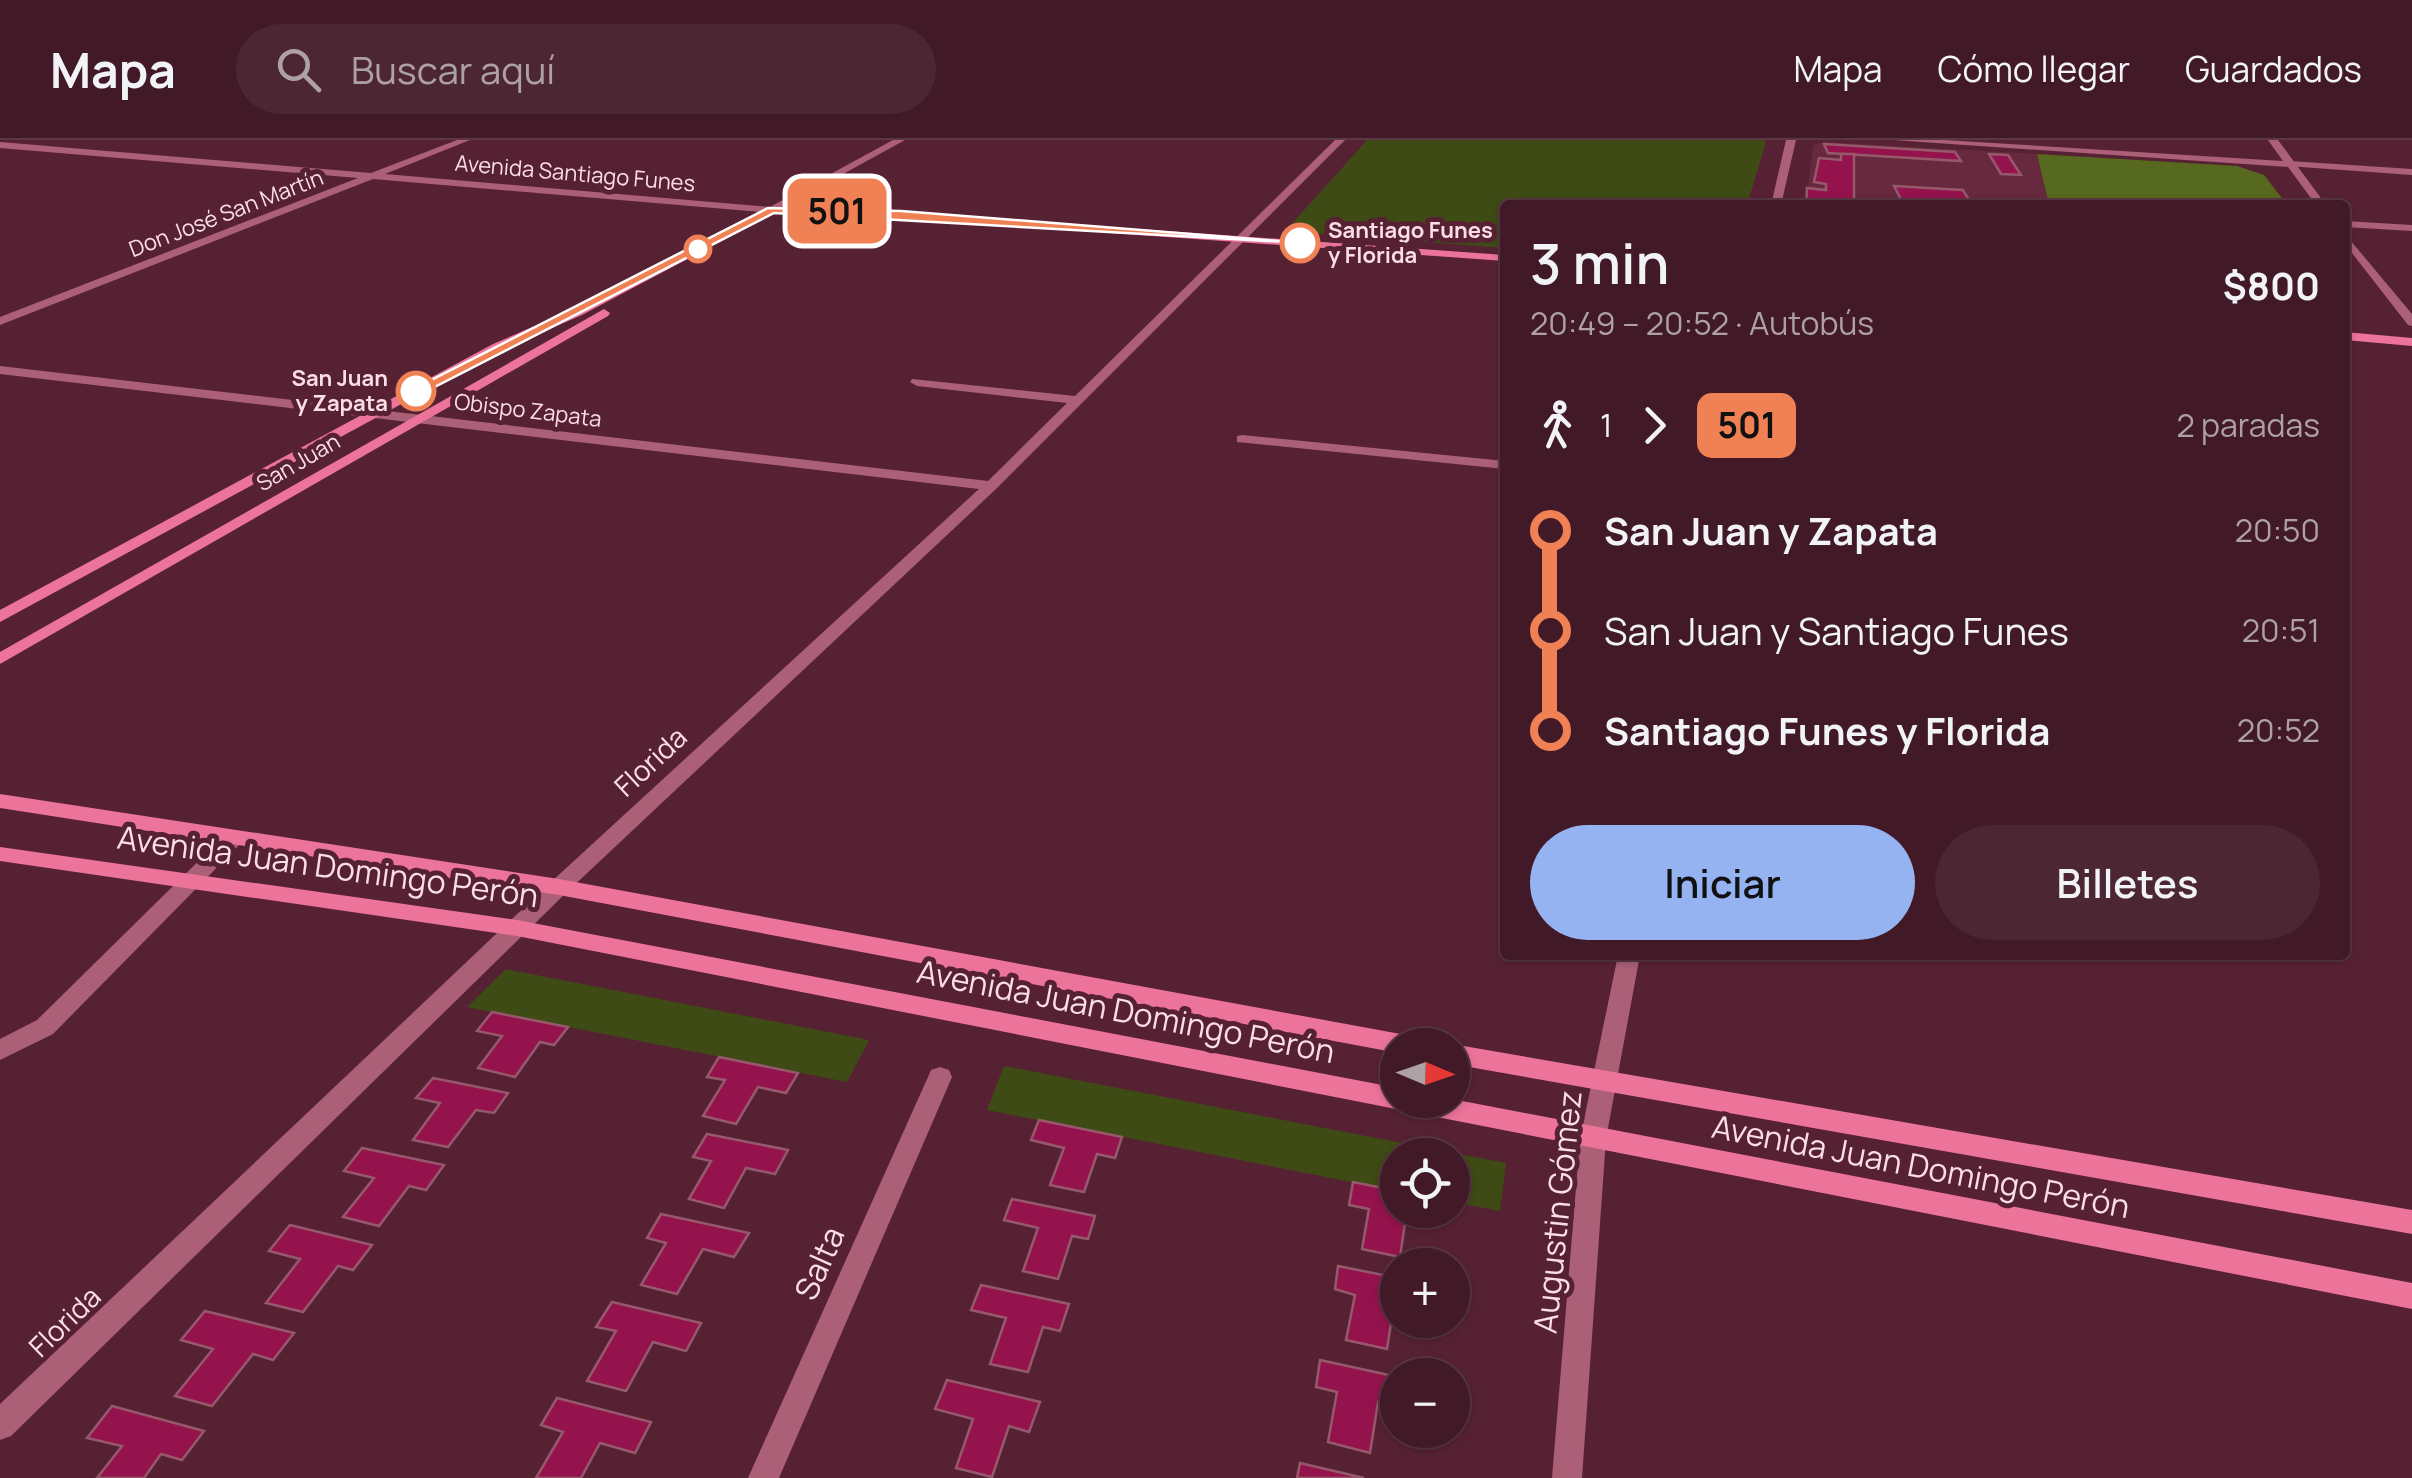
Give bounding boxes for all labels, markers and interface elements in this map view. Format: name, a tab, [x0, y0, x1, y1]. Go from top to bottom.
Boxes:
search box	[236, 24, 936, 114]
text: Mapa	[50, 37, 176, 102]
icon: search	[271, 42, 326, 97]
text: Buscar aquí	[351, 43, 555, 95]
text: Mapa	[1793, 45, 1882, 93]
text: Cómo llegar	[1937, 45, 2130, 93]
text: Guardados	[2185, 45, 2362, 93]
street label: Avenida Santiago Funes	[454, 148, 696, 198]
street label: Don José San Martín	[124, 162, 328, 264]
line badge: 501	[780, 178, 894, 244]
text: 501	[808, 187, 866, 235]
place label: Santiago Funes y Florida	[1328, 215, 1493, 270]
marker: Santiago Funes y Florida	[1281, 224, 1319, 262]
text: 3 min	[1530, 225, 1669, 301]
unlabelled marker	[685, 236, 711, 262]
text: $800	[2223, 259, 2320, 311]
text: 20:49 – 20:52 · Autobús	[1530, 301, 1874, 345]
place label: San Juan y Zapata	[291, 363, 388, 418]
marker: San Juan y Zapata	[397, 372, 435, 410]
street label: Obispo Zapata	[453, 386, 603, 434]
icon: walk	[1530, 398, 1585, 453]
icon: forward	[1627, 398, 1682, 453]
text: 501	[1717, 401, 1776, 449]
text: 1	[1600, 403, 1612, 447]
text: 2 paradas	[2176, 403, 2320, 447]
street label: San Juan	[251, 426, 345, 498]
text: San Juan y Zapata	[1604, 504, 1938, 556]
text: 20:50	[2235, 508, 2320, 552]
text: San Juan y Santiago Funes	[1604, 604, 2069, 656]
text: 20:51	[2242, 608, 2320, 652]
text: Santiago Funes y Florida	[1604, 704, 2050, 756]
text: 20:52	[2237, 708, 2320, 752]
street label: Florida	[606, 718, 694, 804]
street label: Avenida Juan Domingo Perón	[115, 815, 541, 917]
button: Iniciar	[1530, 825, 1915, 940]
button: Billetes	[1935, 825, 2320, 940]
street label: Avenida Juan Domingo Perón	[913, 949, 1339, 1073]
north arrow	[1380, 1028, 1470, 1118]
map controls	[1380, 1028, 1470, 1448]
street label: Augustin Gómez	[1522, 1088, 1592, 1336]
street label: Avenida Juan Domingo Perón	[1708, 1104, 2134, 1228]
button: locate	[1380, 1138, 1470, 1228]
street label: Salta	[784, 1220, 854, 1306]
button: +	[1380, 1248, 1470, 1338]
street label: Florida	[20, 1277, 108, 1365]
button: −	[1380, 1358, 1470, 1448]

